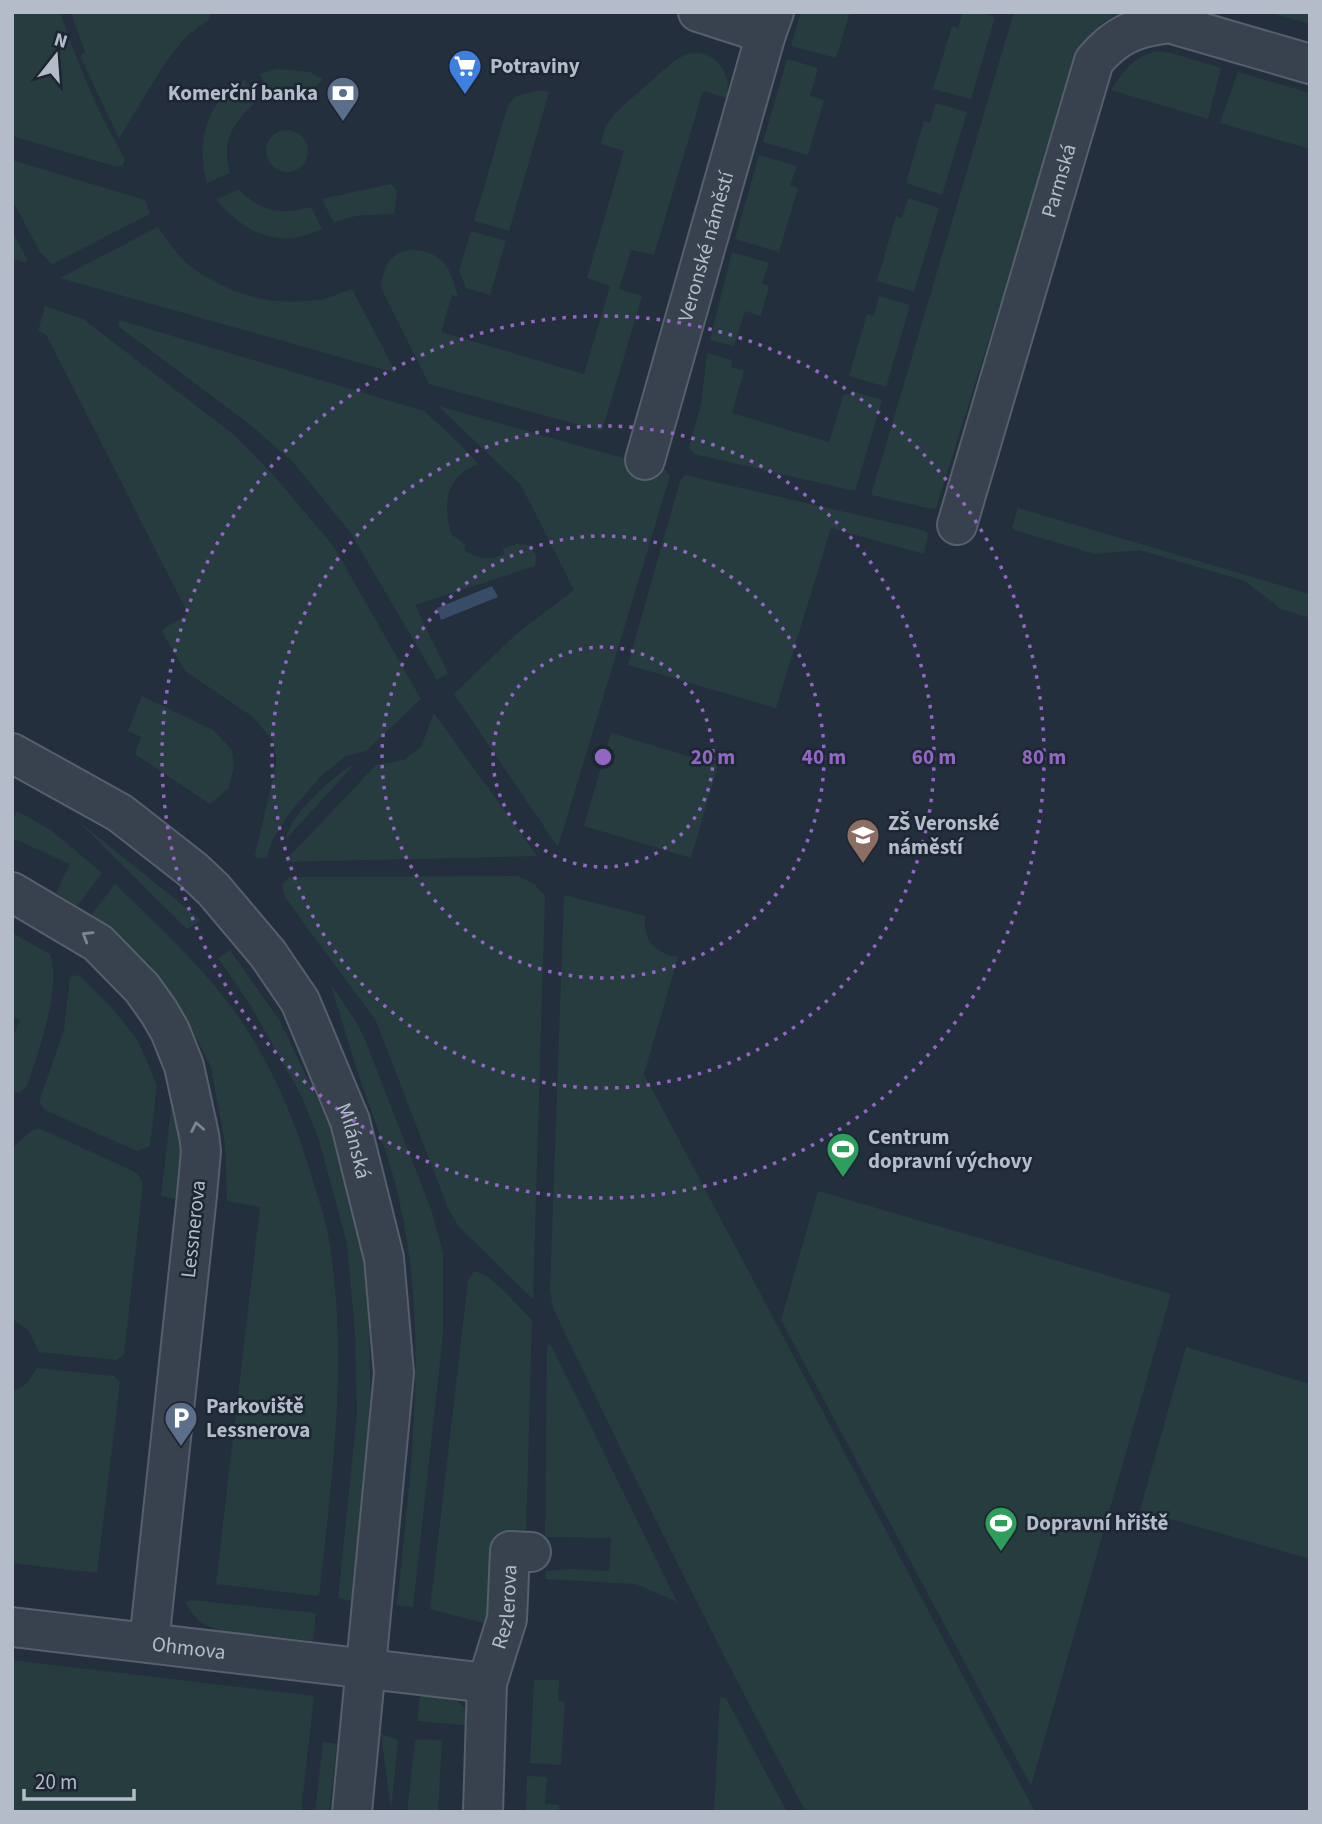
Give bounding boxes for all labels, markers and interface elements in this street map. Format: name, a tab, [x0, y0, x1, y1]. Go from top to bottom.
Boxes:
north arrow	[21, 21, 91, 91]
text: N	[51, 26, 71, 56]
supermarket icon: Potraviny	[446, 47, 484, 96]
place label: Potraviny	[490, 51, 580, 81]
bank icon: Komerční banka	[324, 74, 362, 123]
place label: Komerční banka	[168, 78, 318, 108]
street label: Parmská	[1034, 140, 1084, 221]
street label: Veronské náměstí	[670, 167, 741, 325]
text: 20 m	[691, 742, 735, 772]
text: 40 m	[802, 742, 846, 772]
text: 60 m	[912, 742, 956, 772]
text: 80 m	[1022, 742, 1066, 772]
centre of rings	[591, 745, 615, 769]
place label: ZŠ Veronské náměstí	[888, 808, 1000, 862]
school or university icon: ZŠ Veronské náměstí	[844, 816, 882, 865]
one-way arrow	[81, 932, 94, 945]
street label: Milánská	[329, 1098, 379, 1182]
one-way arrow	[191, 1121, 206, 1133]
place label: Centrum dopravní výchovy	[868, 1122, 1033, 1176]
sports icon: Centrum dopravní výchovy	[824, 1130, 862, 1179]
street label: Lessnerova	[173, 1179, 213, 1279]
place label: Parkoviště Lessnerova	[206, 1391, 310, 1445]
parking icon: Parkoviště Lessnerova	[162, 1399, 200, 1448]
sports icon: Dopravní hřiště	[982, 1504, 1020, 1553]
place label: Dopravní hřiště	[1026, 1508, 1169, 1538]
street label: Rezlerova	[484, 1564, 524, 1653]
street label: Ohmova	[150, 1629, 227, 1667]
scale bar	[24, 1758, 135, 1802]
text: 20 m	[35, 1767, 77, 1797]

